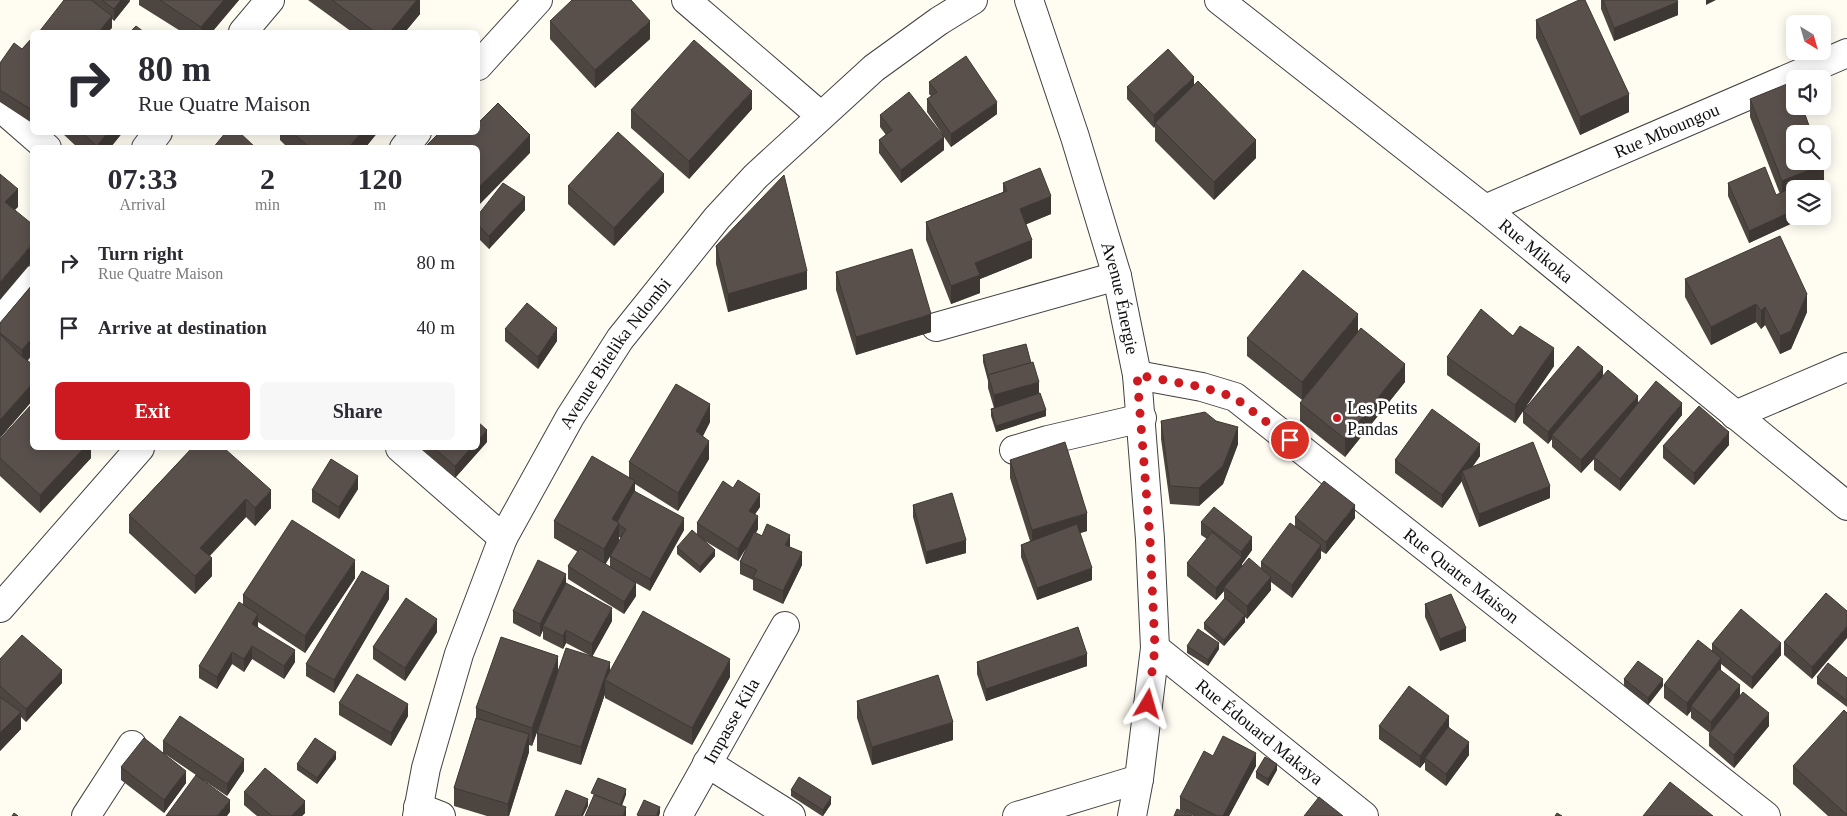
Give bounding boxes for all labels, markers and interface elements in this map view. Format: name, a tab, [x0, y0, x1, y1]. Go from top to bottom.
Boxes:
north arrow	[1786, 15, 1831, 60]
map controls	[1786, 15, 1831, 225]
icon: right	[55, 50, 120, 115]
text: 80 m	[138, 50, 211, 89]
button: sound	[1786, 70, 1831, 115]
text: Rue Quatre Maison	[138, 91, 310, 116]
street label: Rue Mboungou	[1611, 99, 1722, 162]
button: search	[1786, 125, 1831, 170]
text: 07:33	[108, 162, 178, 195]
text: 2	[260, 162, 275, 195]
text: 120	[357, 162, 402, 195]
button: layers	[1786, 180, 1831, 225]
text: Arrival	[119, 196, 166, 213]
text: min	[255, 196, 280, 213]
text: m	[374, 196, 386, 213]
street label: Rue Mikoka	[1495, 215, 1577, 287]
street label: Avenue Énergie	[1097, 239, 1143, 356]
text: Turn right	[98, 243, 183, 264]
icon: right	[55, 249, 83, 277]
text: 80 m	[416, 252, 455, 273]
text: Rue Quatre Maison	[98, 265, 223, 282]
street label: Avenue Bitelika Ndombi	[556, 274, 675, 432]
icon: arrive	[55, 314, 83, 342]
text: Arrive at destination	[98, 317, 267, 338]
text: 40 m	[416, 317, 455, 338]
button: Exit	[55, 382, 250, 440]
button: Share	[260, 382, 455, 440]
place label: Les Petits Pandas	[1347, 398, 1418, 439]
marker: Les Petits Pandas	[1331, 412, 1343, 424]
pin	[1269, 419, 1311, 461]
icon: arrive	[1276, 426, 1304, 454]
street label: Rue Quatre Maison	[1400, 524, 1523, 627]
street label: Impasse Kila	[700, 675, 763, 767]
street label: Rue Édouard Makaya	[1192, 675, 1327, 789]
position arrow	[1121, 677, 1173, 729]

